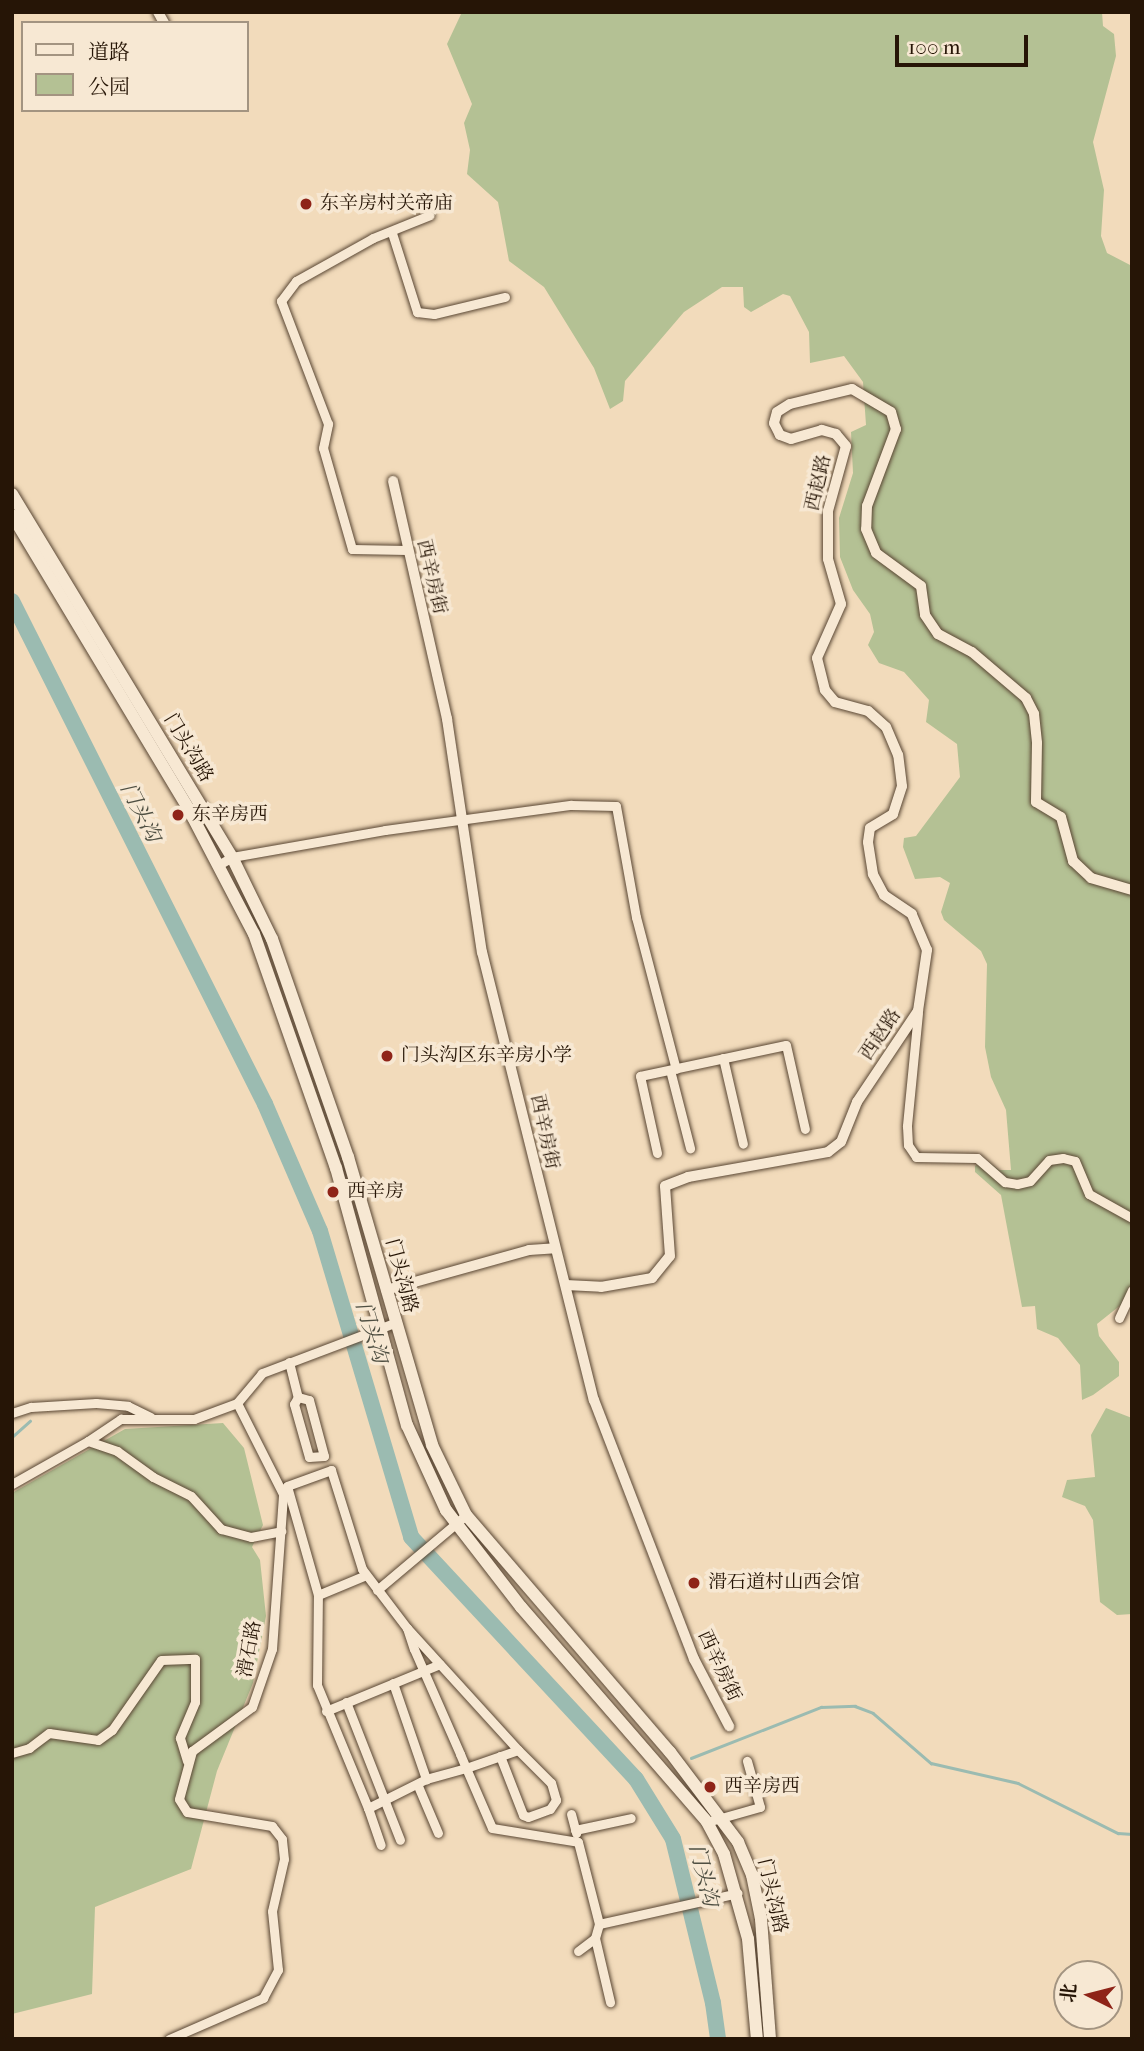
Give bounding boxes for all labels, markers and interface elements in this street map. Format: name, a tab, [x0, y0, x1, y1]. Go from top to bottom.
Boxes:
legend	[21, 21, 248, 112]
scale bar	[899, 21, 1032, 65]
text: 100 m	[908, 35, 961, 59]
text: 道路	[88, 40, 130, 64]
text: 公园	[88, 75, 130, 99]
place label: 东辛房村关帝庙	[320, 193, 453, 215]
marker: 东辛房村关帝庙	[298, 196, 314, 212]
street label: 西赵路	[801, 453, 837, 513]
street label: 西辛房街	[411, 537, 451, 617]
street label: 门头沟路	[159, 710, 217, 786]
water label: 门头沟	[115, 778, 167, 846]
place label: 东辛房西	[192, 804, 268, 826]
marker: 东辛房西	[170, 807, 186, 823]
street label: 西赵路	[856, 1005, 906, 1065]
place label: 门头沟区东辛房小学	[401, 1045, 572, 1067]
marker: 门头沟区东辛房小学	[379, 1048, 395, 1064]
street label: 西辛房街	[525, 1092, 563, 1172]
place label: 西辛房	[347, 1181, 404, 1203]
marker: 西辛房	[325, 1184, 341, 1200]
street label: 门头沟路	[380, 1236, 422, 1316]
water label: 门头沟	[351, 1298, 393, 1366]
place label: 滑石道村山西会馆	[708, 1572, 860, 1594]
marker: 滑石道村山西会馆	[686, 1575, 702, 1591]
street label: 滑石路	[234, 1619, 266, 1679]
street label: 西辛房街	[693, 1627, 745, 1705]
place label: 西辛房西	[724, 1776, 800, 1798]
marker: 西辛房西	[702, 1779, 718, 1795]
water label: 门头沟	[684, 1841, 724, 1909]
street label: 门头沟路	[752, 1856, 792, 1936]
north arrow	[1053, 1960, 1123, 2030]
text: 北	[1057, 1982, 1081, 2004]

